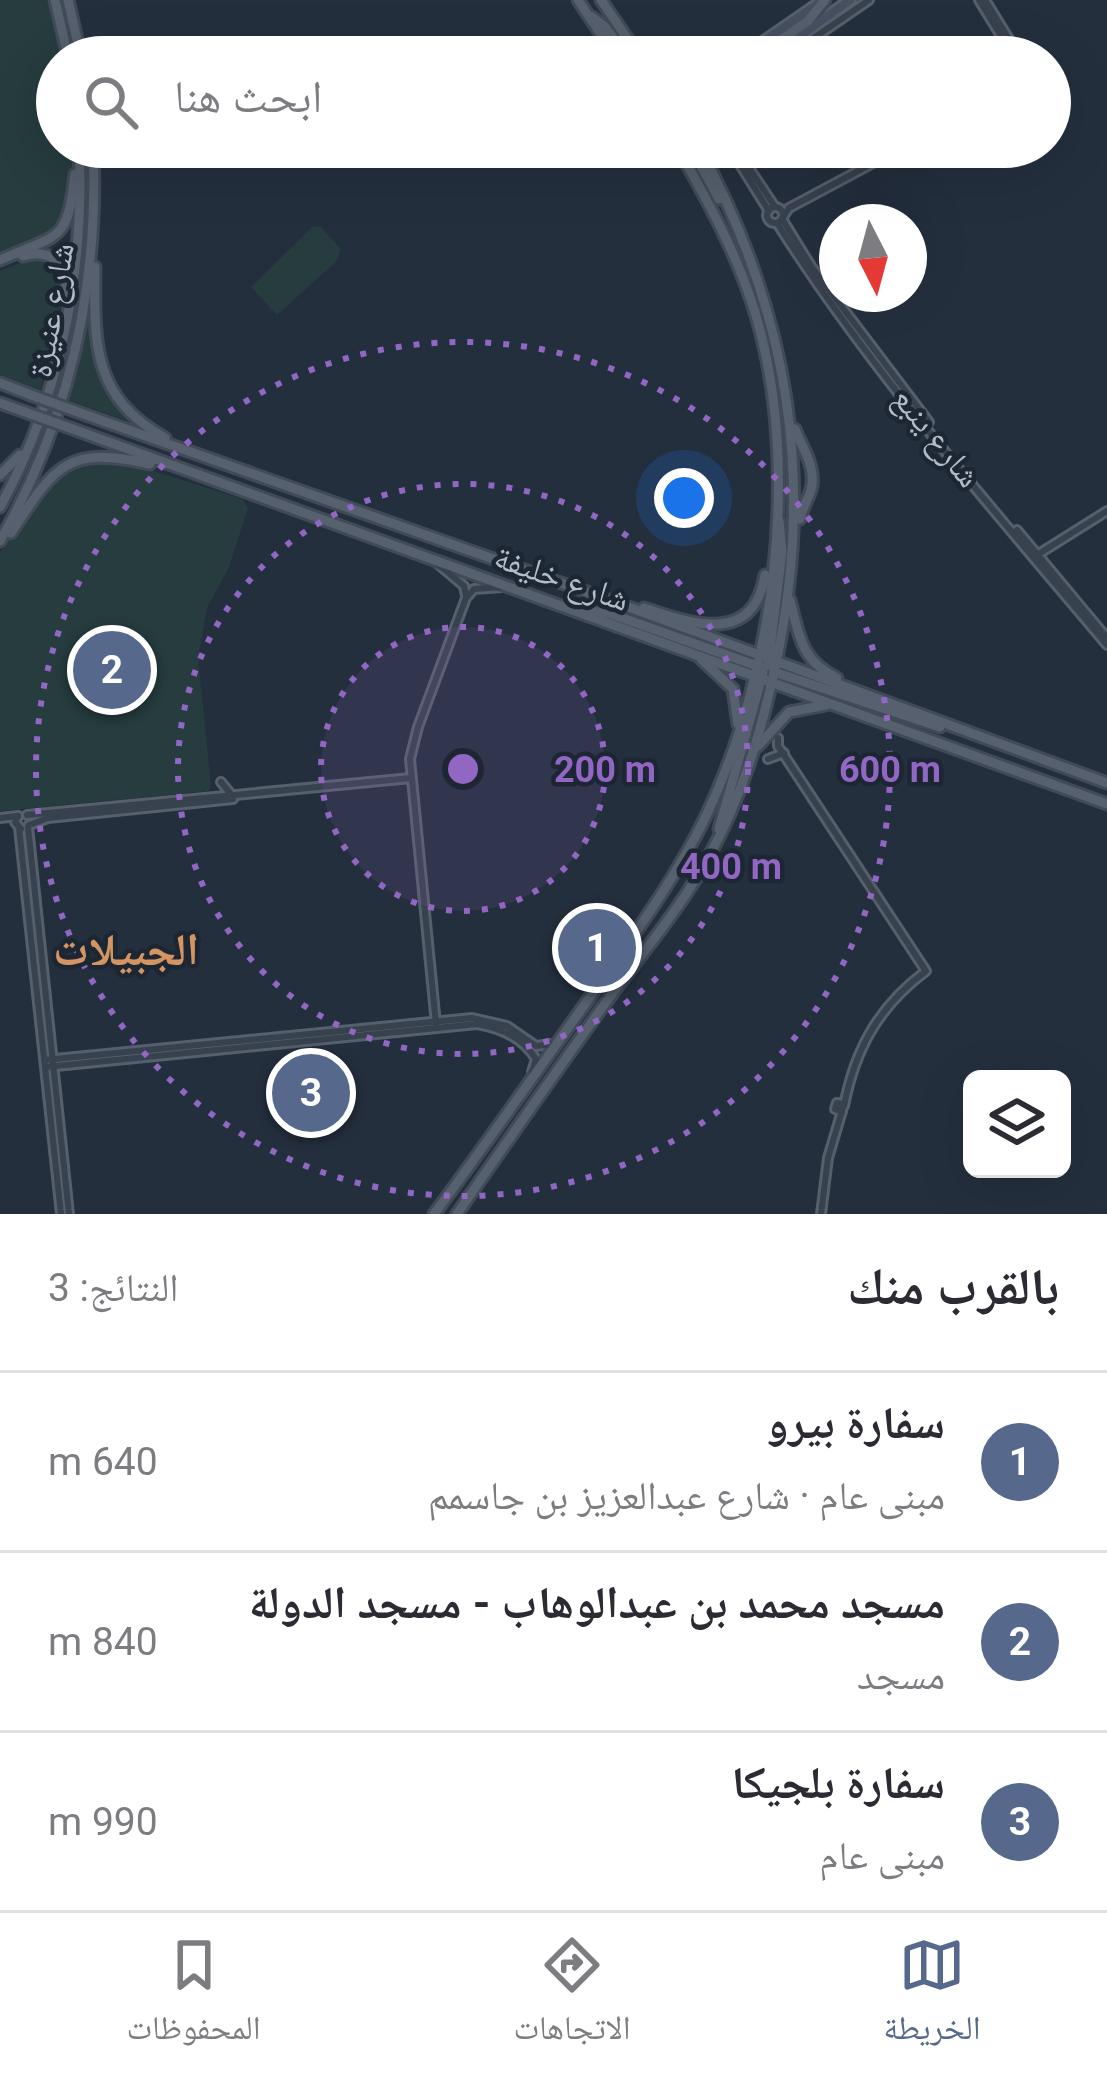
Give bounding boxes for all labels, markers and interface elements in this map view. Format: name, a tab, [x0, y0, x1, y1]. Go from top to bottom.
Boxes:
search box	[36, 36, 1071, 168]
icon: search	[78, 69, 144, 135]
text: ابحث هنا	[174, 70, 322, 123]
north arrow	[819, 204, 927, 312]
street label: شارع عنيزة	[20, 240, 83, 380]
street label: شارع ينبع	[883, 379, 989, 496]
your location	[654, 468, 714, 528]
street label: شارع خليفة	[489, 537, 634, 620]
pin: 2	[73, 625, 151, 715]
centre of rings	[442, 748, 484, 790]
text: 200 m	[554, 749, 656, 791]
text: 600 m	[839, 749, 941, 791]
text: 400 m	[680, 846, 782, 888]
pin: 1	[558, 903, 636, 993]
district label: الجبيلات	[53, 923, 199, 976]
pin: 3	[272, 1048, 350, 1138]
map controls	[963, 1070, 1071, 1178]
button: layers	[963, 1070, 1071, 1178]
text: بالقرب منك	[847, 1257, 1059, 1316]
text: النتائج: 3	[48, 1265, 179, 1311]
text: سفارة بيرو	[766, 1396, 945, 1449]
text: 640 m	[48, 1439, 158, 1485]
text: 1	[1009, 1439, 1031, 1485]
text: مبنى عام · شارع عبدالعزيز بن جاسمم	[428, 1473, 945, 1519]
text: مسجد محمد بن عبدالوهاب - مسجد الدولة	[249, 1576, 945, 1629]
text: 840 m	[48, 1619, 158, 1665]
text: 2	[1009, 1619, 1031, 1665]
text: مسجد	[857, 1653, 945, 1699]
text: سفارة بلجيكا	[732, 1756, 945, 1809]
text: 990 m	[48, 1799, 158, 1845]
text: 3	[1009, 1799, 1031, 1845]
text: مبنى عام	[819, 1833, 945, 1879]
tab: المحفوظات	[126, 1932, 261, 2060]
tab: الاتجاهات	[513, 1932, 631, 2060]
tab: الخريطة	[883, 1932, 981, 2060]

